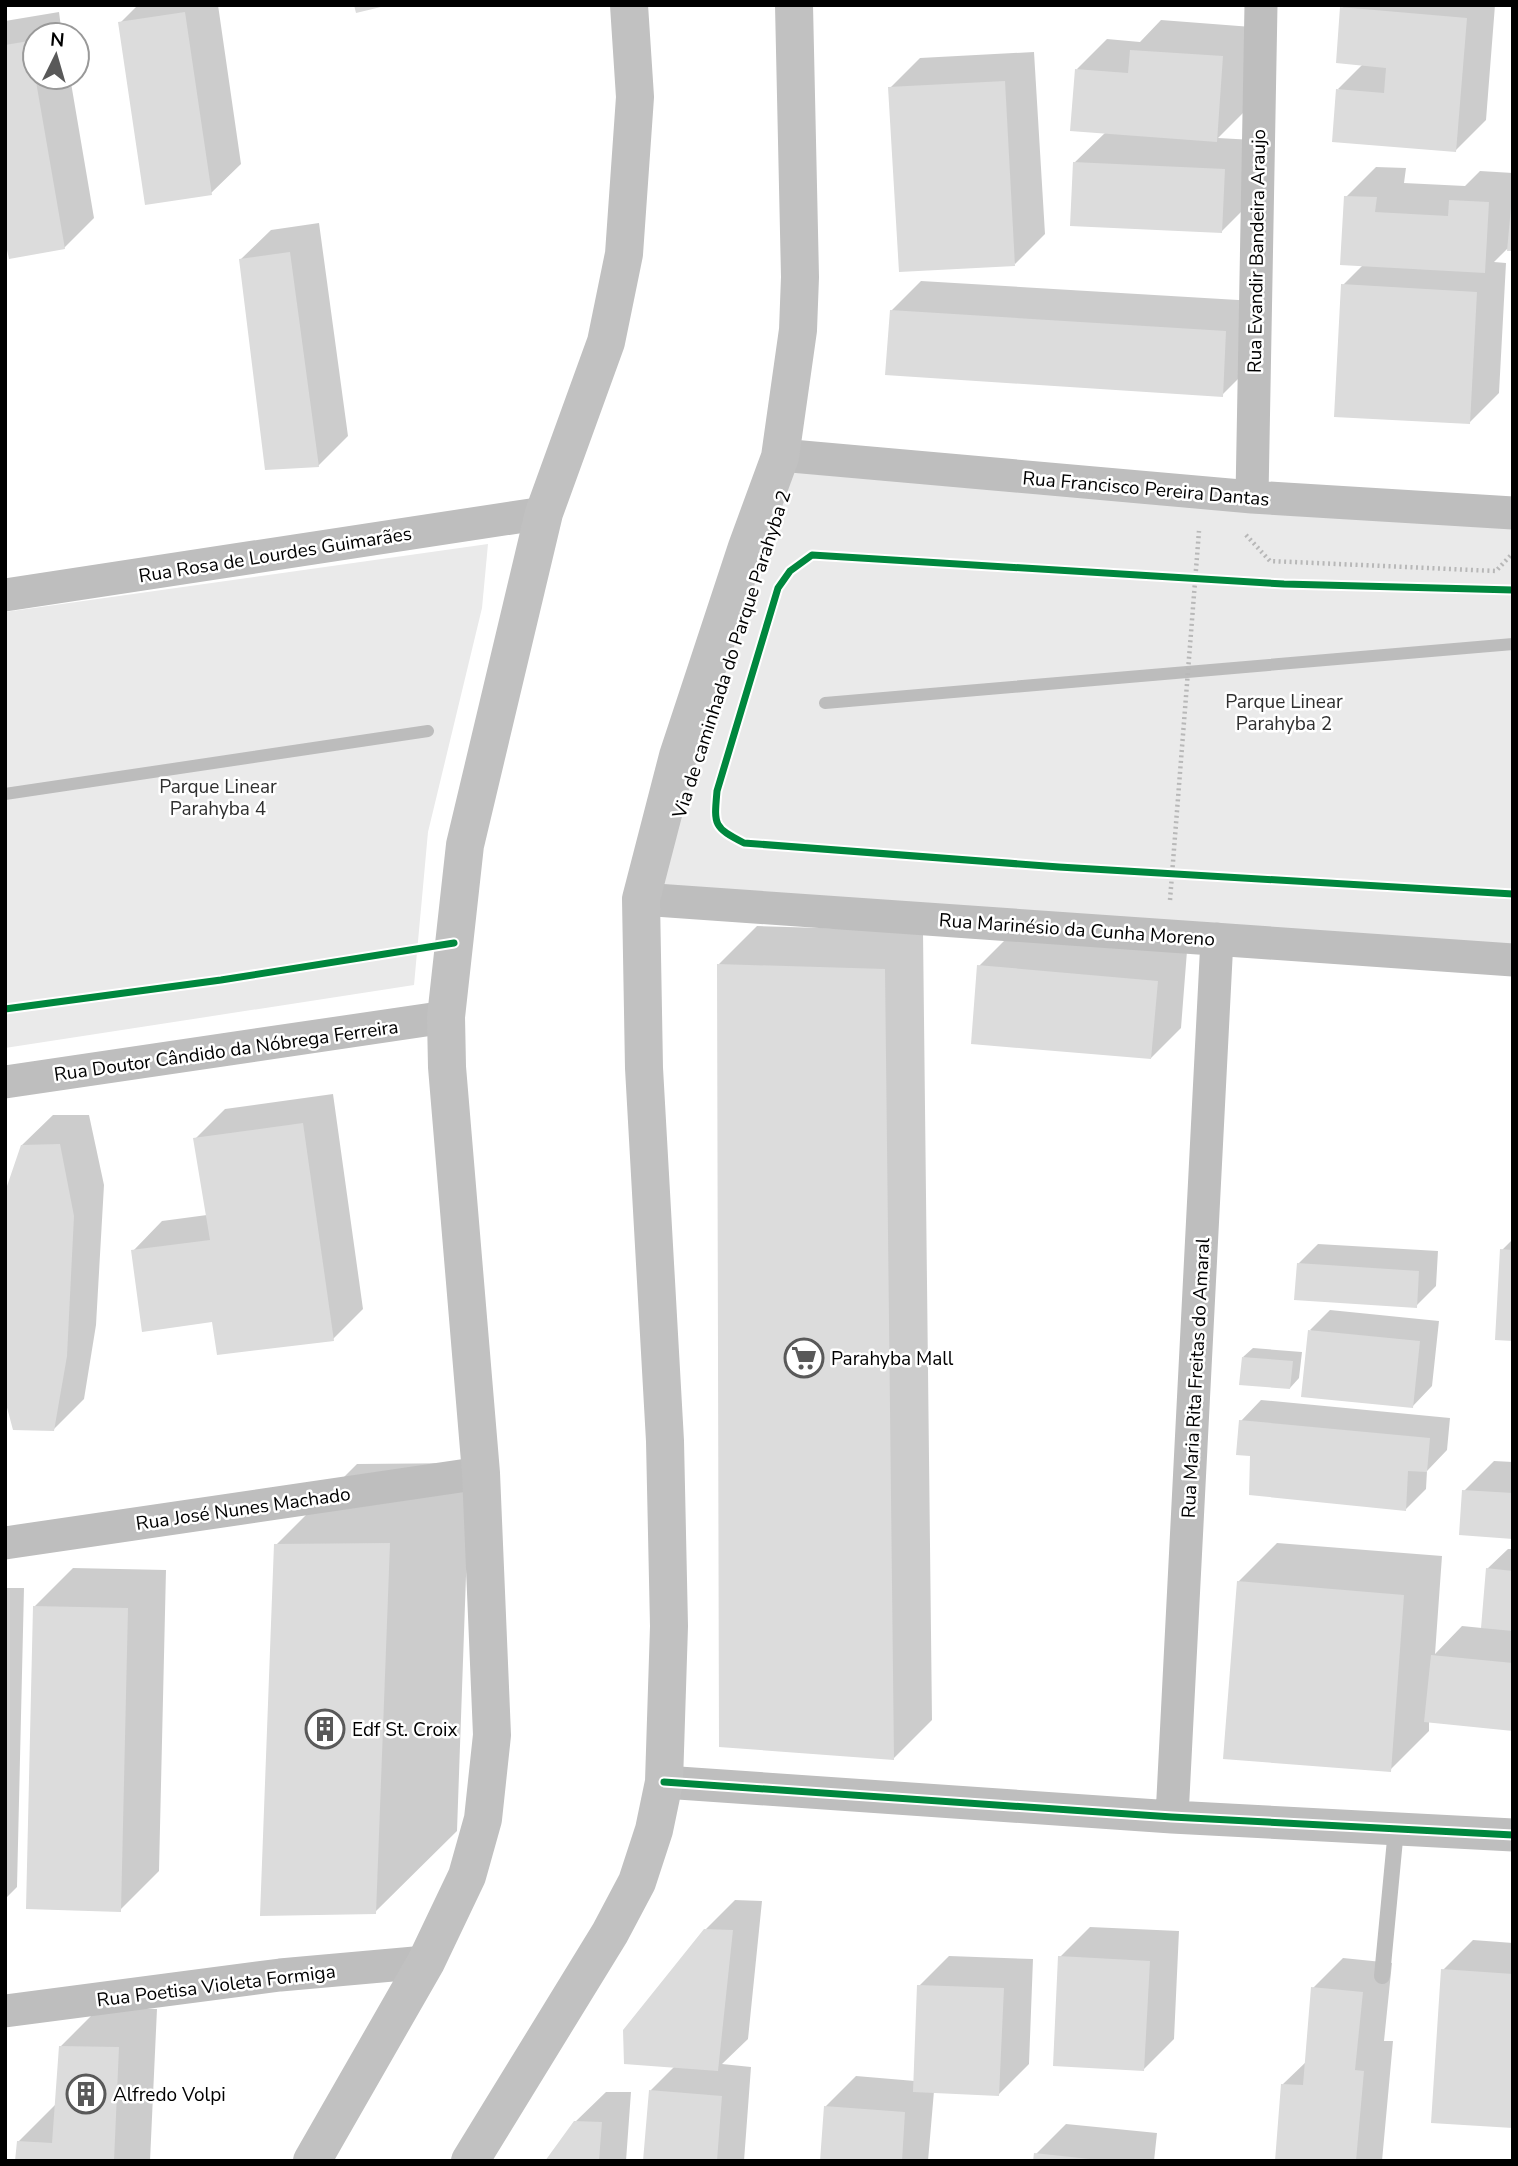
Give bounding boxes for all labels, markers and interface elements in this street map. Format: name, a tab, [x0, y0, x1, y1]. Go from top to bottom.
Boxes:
north arrow	[21, 21, 91, 91]
text: N	[49, 26, 66, 54]
street label: Rua Evandir Bandeira Araujo	[1242, 129, 1272, 373]
street label: Rua Francisco Pereira Dantas	[1021, 465, 1271, 513]
street label: Via de caminhada do Parque Parahyba 2	[666, 487, 797, 823]
street label: Rua Rosa de Lourdes Guimarães	[137, 521, 414, 589]
park label: Parque Linear Parahyba 2	[1225, 689, 1343, 737]
park label: Parque Linear Parahyba 4	[159, 774, 277, 822]
street label: Rua Marinésio da Cunha Moreno	[938, 907, 1216, 953]
street label: Rua Doutor Cândido da Nóbrega Ferreira	[52, 1014, 400, 1088]
street label: Rua Maria Rita Freitas do Amaral	[1176, 1237, 1216, 1519]
supermarket icon: Parahyba Mall	[783, 1337, 825, 1379]
place label: Parahyba Mall	[831, 1346, 954, 1372]
street label: Rua José Nunes Machado	[134, 1481, 352, 1537]
building icon: Edf St. Croix	[304, 1708, 346, 1750]
place label: Edf St. Croix	[352, 1717, 458, 1743]
street label: Rua Poetisa Violeta Formiga	[95, 1958, 337, 2014]
building icon: Alfredo Volpi	[65, 2073, 107, 2115]
place label: Alfredo Volpi	[113, 2082, 226, 2108]

